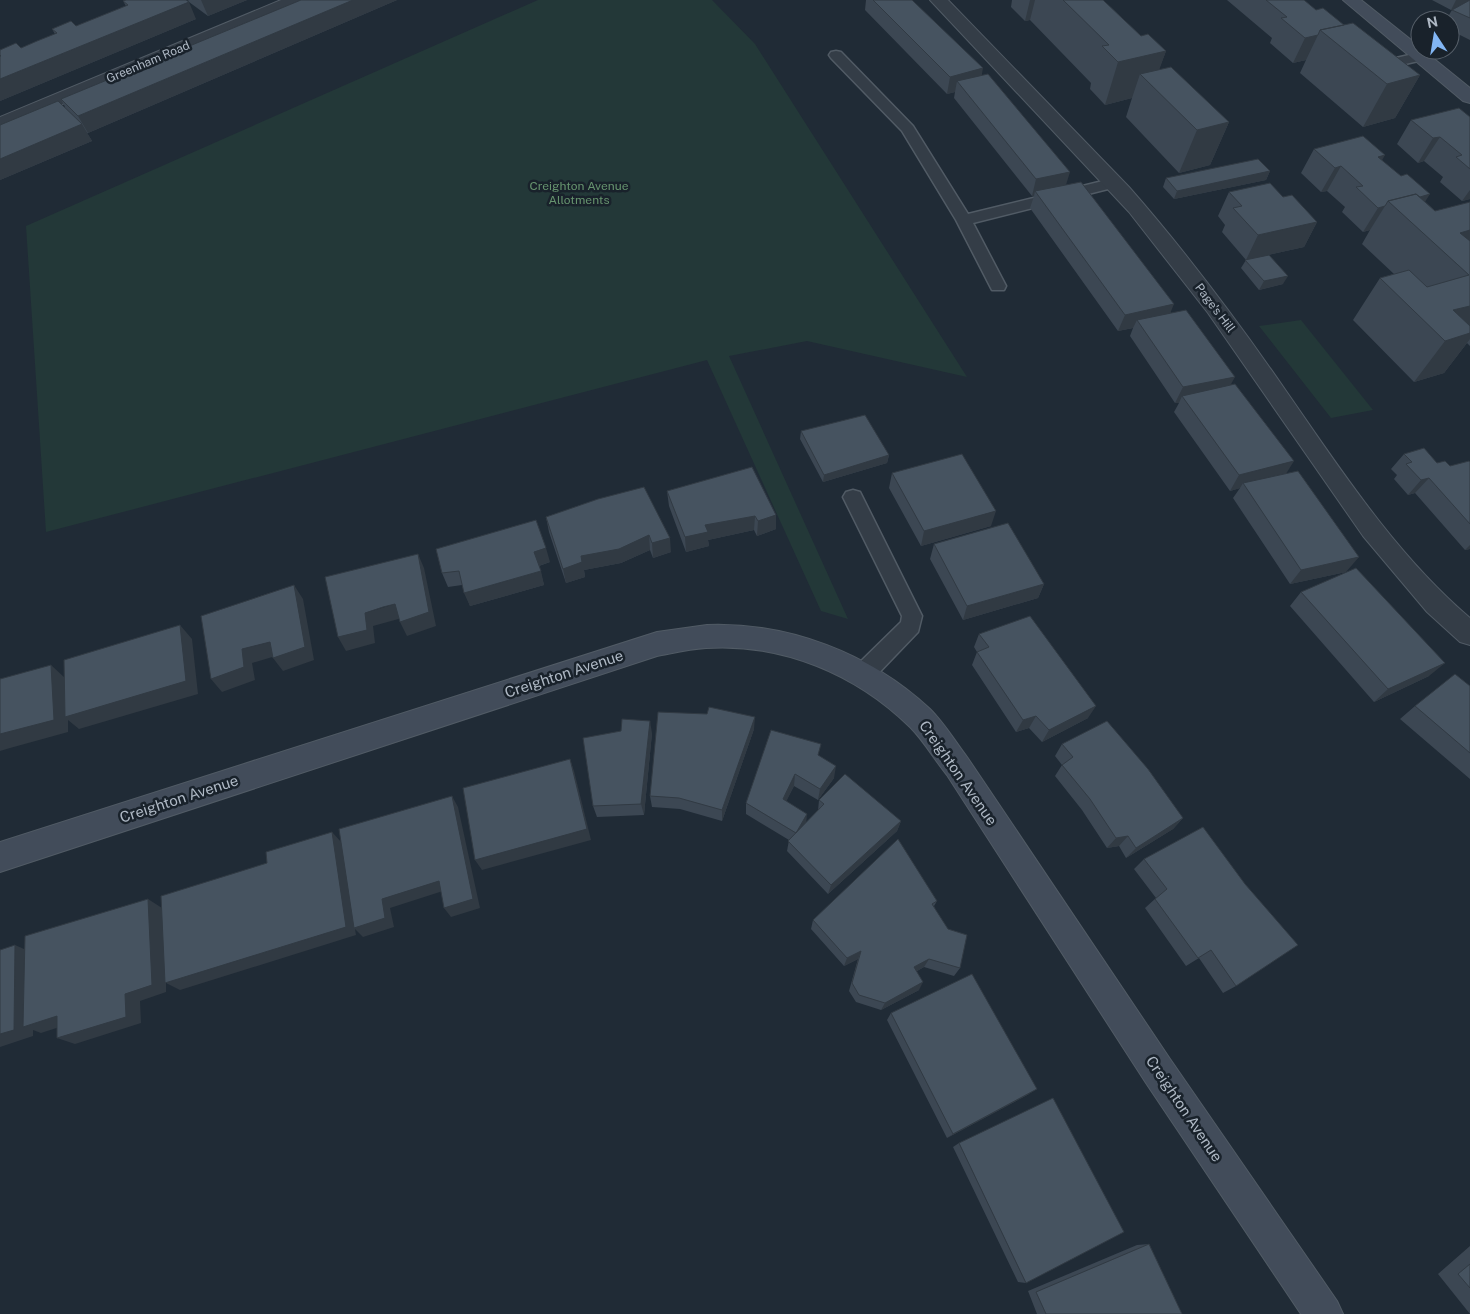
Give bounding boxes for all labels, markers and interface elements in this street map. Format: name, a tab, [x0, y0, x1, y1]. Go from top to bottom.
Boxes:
north arrow	[1410, 10, 1460, 60]
text: N	[1425, 13, 1439, 31]
street label: Greenham Road	[104, 38, 192, 86]
park label: Creighton Avenue Allotments	[529, 179, 629, 207]
street label: Page's Hill	[1192, 281, 1238, 336]
street label: Creighton Avenue	[502, 646, 625, 701]
street label: Creighton Avenue	[916, 717, 1001, 828]
street label: Creighton Avenue	[117, 771, 240, 826]
street label: Creighton Avenue	[1143, 1053, 1226, 1165]

